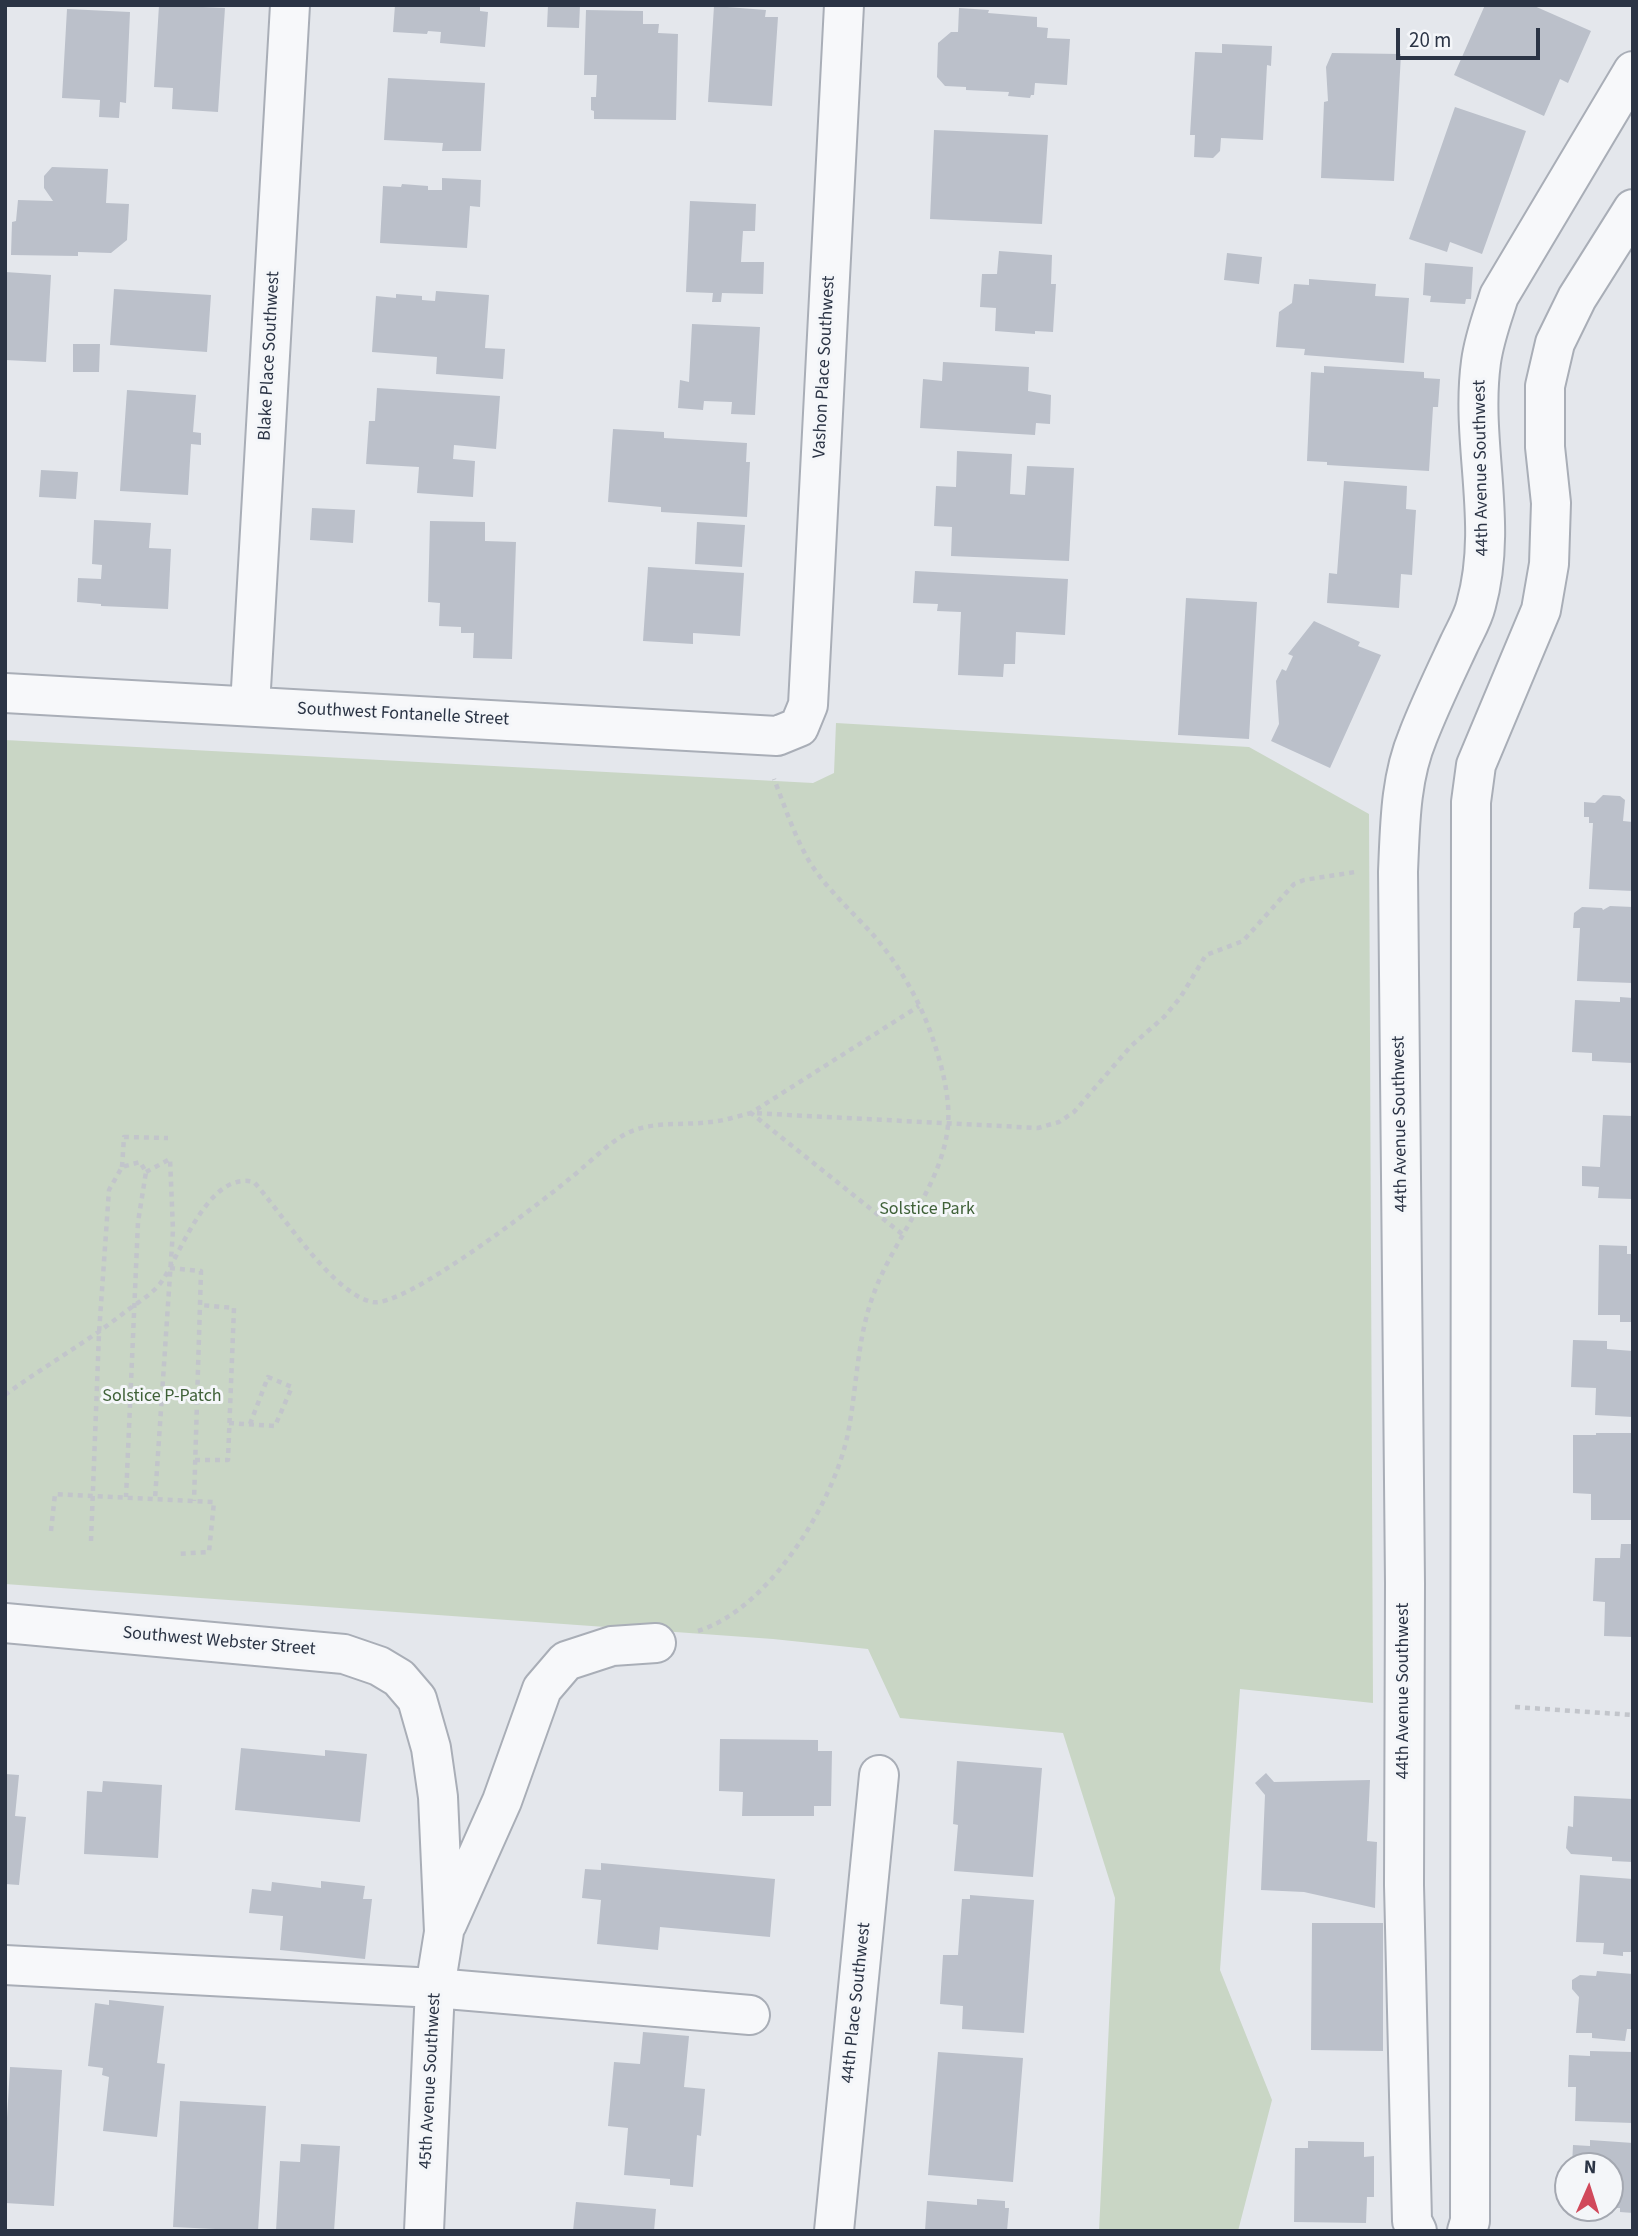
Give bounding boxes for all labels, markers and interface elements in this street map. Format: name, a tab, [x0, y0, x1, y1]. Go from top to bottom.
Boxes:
scale bar	[1400, 14, 1544, 58]
text: 20 m	[1409, 25, 1451, 55]
street label: Blake Place Southwest	[255, 271, 285, 441]
street label: Vashon Place Southwest	[809, 275, 841, 459]
street label: 44th Avenue Southwest	[1470, 380, 1494, 556]
street label: Southwest Fontanelle Street	[296, 699, 510, 731]
street label: 44th Avenue Southwest	[1389, 1036, 1413, 1212]
park label: Solstice Park	[879, 1199, 975, 1221]
park label: Solstice P-Patch	[102, 1386, 222, 1408]
street label: 44th Avenue Southwest	[1393, 1603, 1415, 1779]
street label: Southwest Webster Street	[122, 1623, 316, 1661]
street label: 44th Place Southwest	[838, 1921, 876, 2085]
street label: 45th Avenue Southwest	[416, 1992, 446, 2170]
north arrow	[1554, 2152, 1624, 2222]
text: N	[1583, 2154, 1597, 2181]

